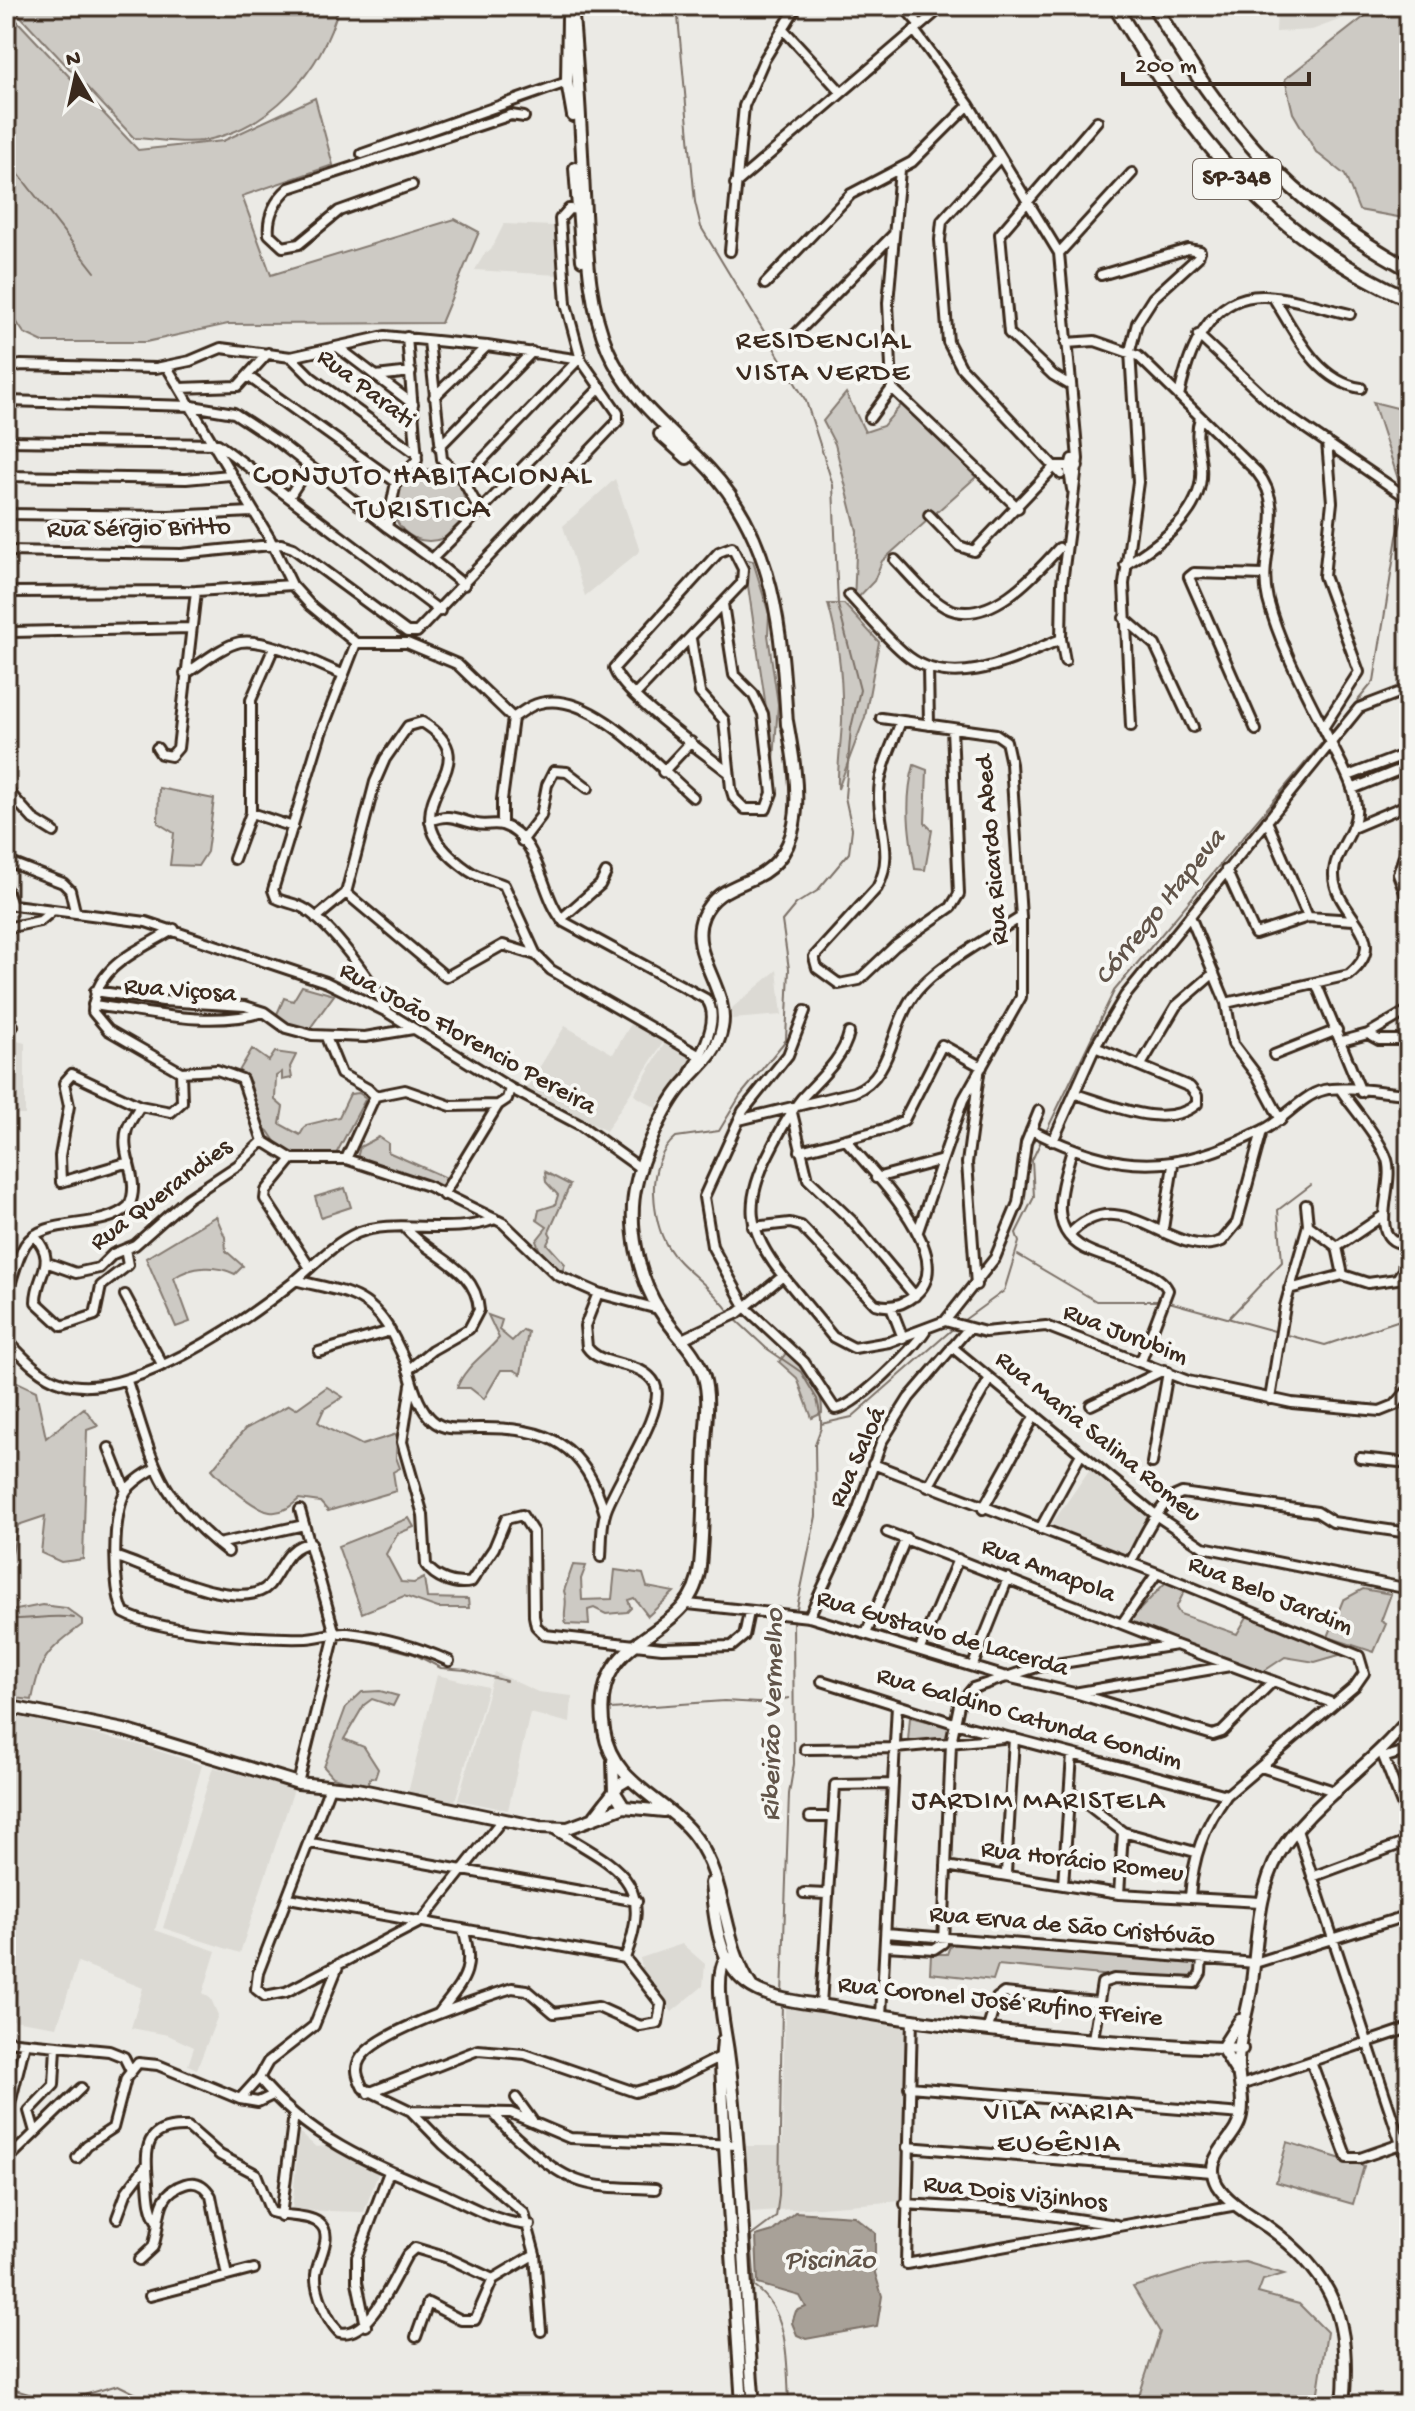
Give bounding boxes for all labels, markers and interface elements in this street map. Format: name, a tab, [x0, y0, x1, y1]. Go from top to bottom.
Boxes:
north arrow	[36, 36, 116, 116]
scale bar	[1123, 36, 1309, 86]
text: N	[64, 46, 83, 74]
text: 200 m	[1135, 53, 1197, 82]
road number: SP-348	[1193, 159, 1281, 199]
district label: RESIDENCIAL VISTA VERDE	[736, 326, 912, 391]
street label: Rua Parati	[310, 343, 420, 437]
district label: CONJUTO HABITACIONAL TURISTICA	[253, 460, 593, 529]
street label: Rua Sérgio Britto	[47, 513, 231, 547]
street label: Rua Ricardo Abed	[970, 752, 1018, 946]
water label: Córrego Itapeva	[1088, 822, 1235, 993]
street label: Rua João Florencio Pereira	[333, 956, 602, 1124]
street label: Rua Viçosa	[123, 973, 239, 1012]
street label: Rua Querandies	[85, 1132, 240, 1259]
street label: Rua Jurubim	[1058, 1298, 1192, 1374]
street label: Rua Maria Salina Romeu	[988, 1345, 1206, 1531]
street label: Rua Saloá	[823, 1402, 895, 1513]
street label: Rua Amapola	[977, 1532, 1121, 1612]
street label: Rua Belo Jardim	[1183, 1550, 1357, 1644]
street label: Rua Gustavo de Lacerda	[812, 1584, 1073, 1686]
water label: Ribeirão Vermelho	[756, 1607, 792, 1822]
street label: Rua Galdino Catunda Gondim	[872, 1661, 1186, 1779]
district label: JARDIM MARISTELA	[912, 1786, 1166, 1819]
street label: Rua Horácio Romeu	[979, 1835, 1185, 1891]
street label: Rua Erva de São Cristóvão	[928, 1900, 1216, 1956]
street label: Rua Coronel José Rufino Freire	[836, 1971, 1164, 2036]
district label: VILA MARIA EUGÊNIA	[983, 2097, 1134, 2162]
street label: Rua Dois Vizinhos	[921, 2170, 1110, 2220]
water label: Piscinão	[785, 2245, 877, 2278]

